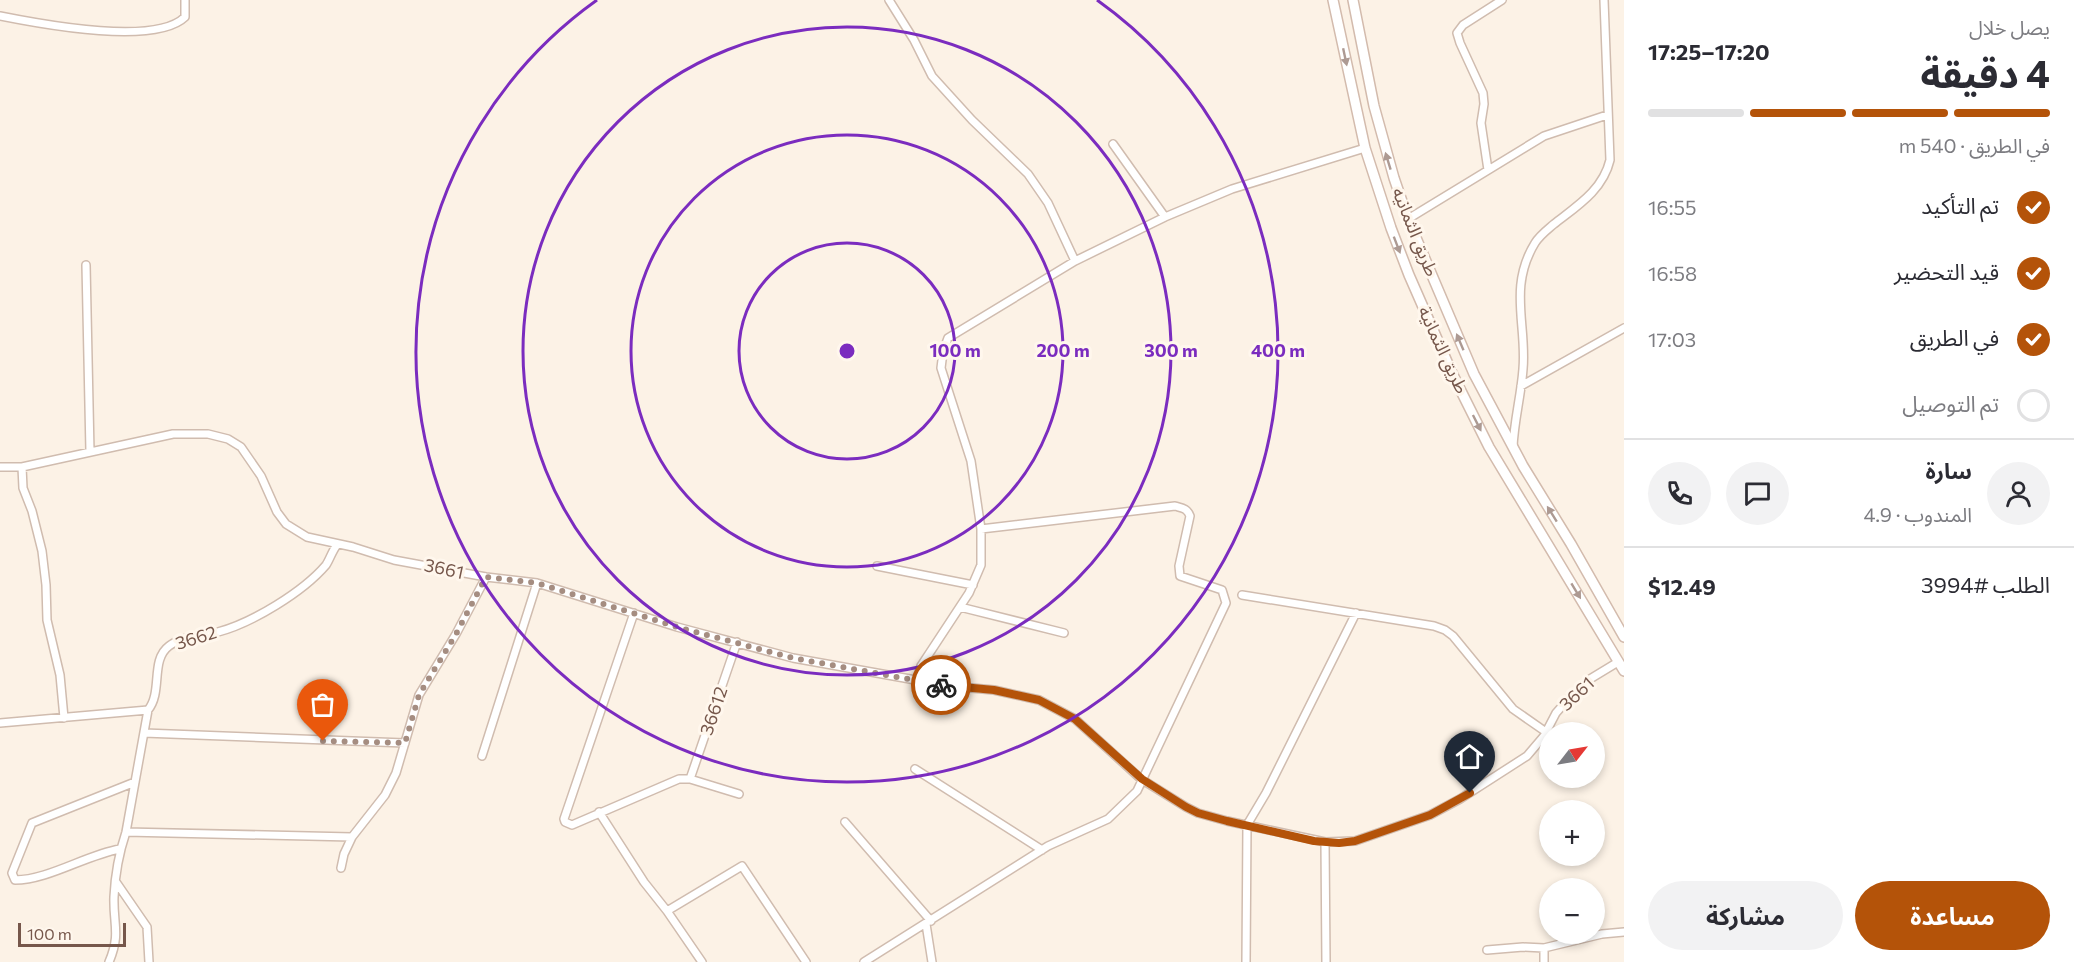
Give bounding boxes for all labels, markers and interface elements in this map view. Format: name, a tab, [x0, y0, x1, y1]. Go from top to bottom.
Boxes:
text: يصل خلال	[1969, 15, 2050, 39]
text: 17:20–17:25	[1648, 38, 1770, 65]
one-way arrow	[1341, 48, 1350, 67]
text: 4 دقيقة	[1920, 48, 2050, 96]
text: في الطريق · 540 m	[1899, 133, 2050, 157]
one-way arrow	[1383, 152, 1392, 170]
street label: طريق الثمانيه	[1387, 184, 1444, 280]
icon: check	[2017, 191, 2050, 224]
text: تم التأكيد	[1921, 192, 1999, 219]
text: 16:55	[1648, 195, 1696, 219]
one-way arrow	[1393, 236, 1402, 254]
icon: check	[2017, 257, 2050, 290]
text: قيد التحضير	[1894, 258, 1999, 285]
text: 16:58	[1648, 261, 1697, 285]
street label: طريق الثمانية	[1413, 302, 1474, 397]
icon: check	[2017, 323, 2050, 356]
text: في الطريق	[1910, 324, 1999, 351]
text: 17:03	[1648, 327, 1696, 351]
one-way arrow	[1455, 333, 1464, 351]
text: 100 m	[929, 339, 981, 361]
text: 200 m	[1036, 339, 1090, 361]
text: 300 m	[1144, 339, 1198, 361]
text: 400 m	[1251, 339, 1305, 361]
centre of rings	[837, 341, 857, 361]
text: تم التوصيل	[1902, 390, 1999, 417]
one-way arrow	[1472, 414, 1482, 431]
text: سارة	[1926, 457, 1972, 484]
button: phone	[1648, 462, 1711, 525]
button: chat	[1726, 462, 1789, 525]
button: person	[1987, 462, 2050, 525]
text: المندوب · 4.9	[1863, 502, 1972, 526]
one-way arrow	[1547, 506, 1558, 522]
street label: 3661	[422, 553, 466, 583]
text: الطلب #3994	[1921, 571, 2050, 598]
text: $12.49	[1648, 573, 1716, 600]
one-way arrow	[1570, 583, 1581, 599]
street label: 3662	[172, 620, 219, 654]
courier	[911, 655, 971, 715]
icon: bike	[925, 669, 958, 702]
street label: 3661	[1554, 672, 1598, 715]
pin	[297, 679, 348, 741]
street label: 36612	[695, 684, 732, 738]
icon: bag	[306, 688, 339, 721]
north arrow	[1539, 722, 1605, 788]
map controls	[1539, 722, 1605, 944]
pin	[1444, 731, 1495, 793]
icon: home	[1453, 740, 1486, 773]
button: +	[1539, 800, 1605, 866]
button: −	[1539, 878, 1605, 944]
button: مشاركة	[1648, 881, 1843, 950]
button: مساعدة	[1855, 881, 2050, 950]
scale bar	[18, 920, 126, 948]
text: 100 m	[27, 924, 72, 943]

